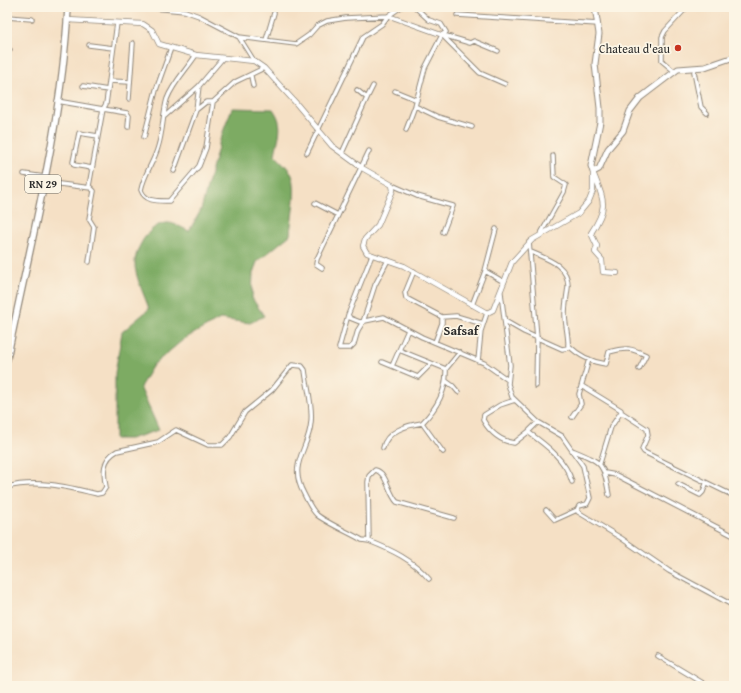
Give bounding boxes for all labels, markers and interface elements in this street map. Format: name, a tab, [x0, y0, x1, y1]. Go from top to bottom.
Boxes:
place label: Chateau d'eau	[599, 40, 670, 57]
marker: Chateau d'eau	[673, 43, 683, 53]
road number: RN 29	[25, 175, 61, 193]
district label: Safsaf	[444, 321, 480, 340]

